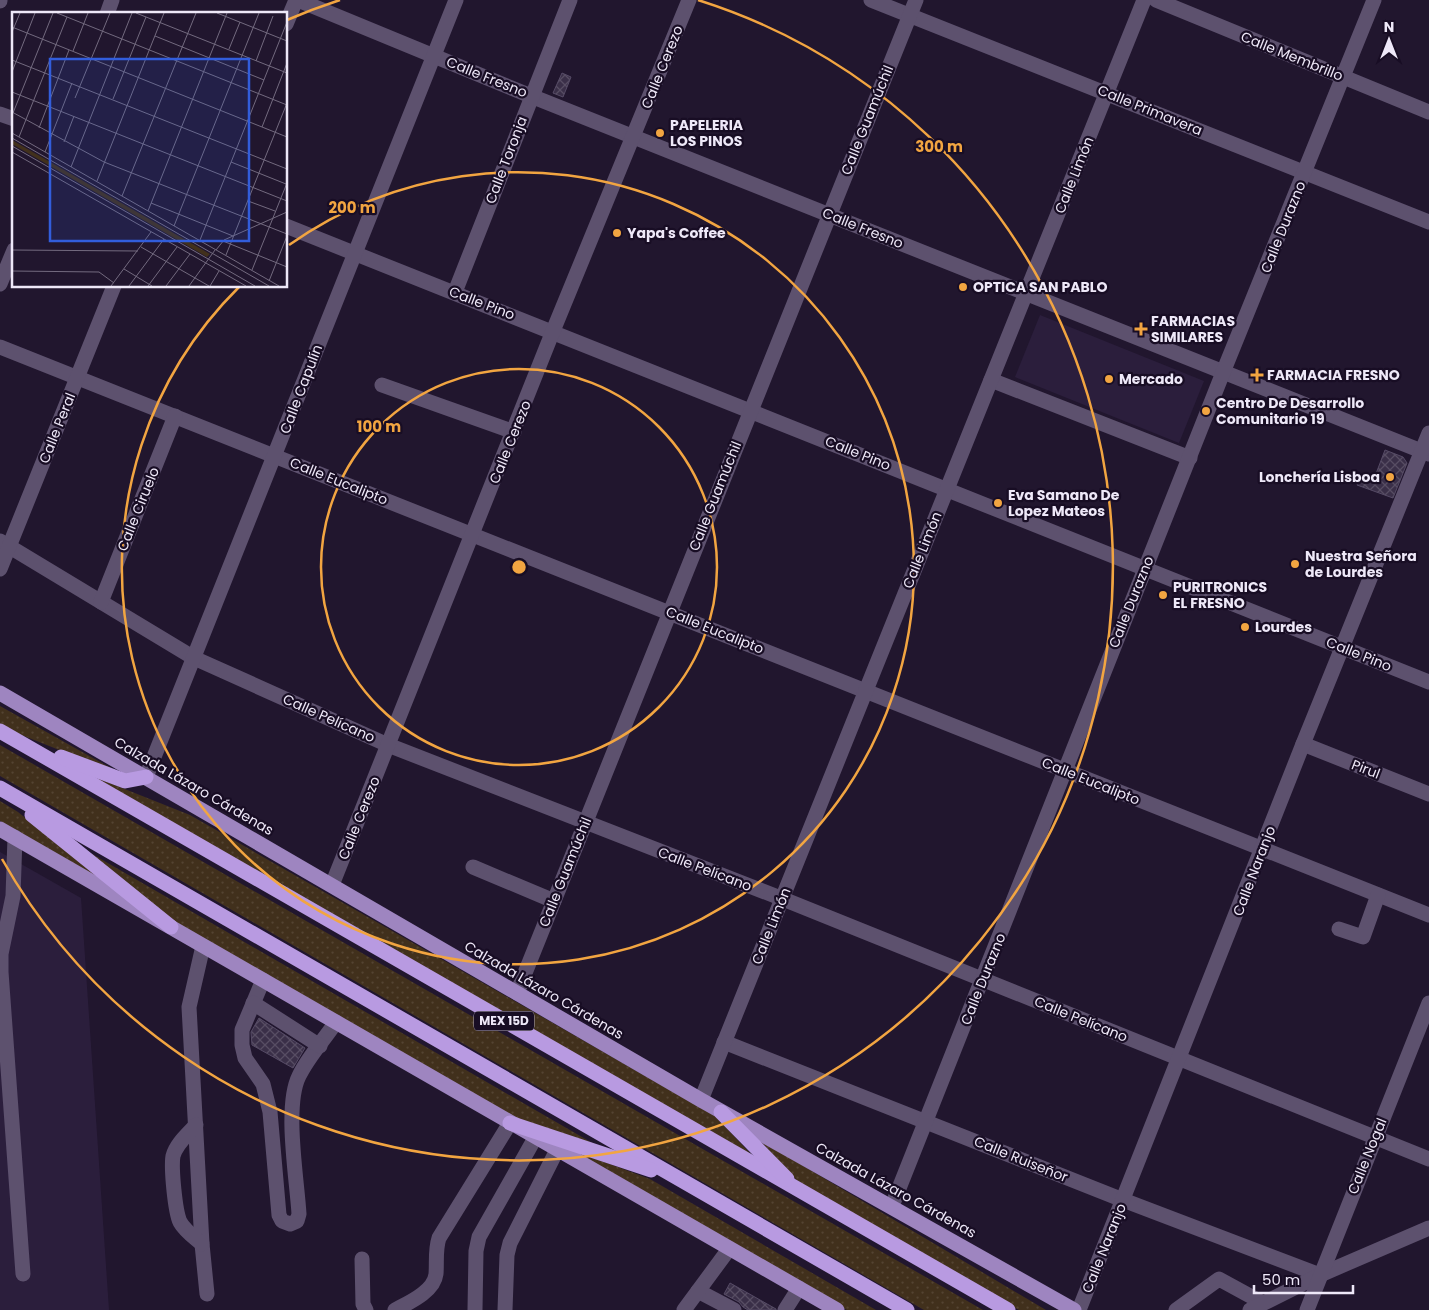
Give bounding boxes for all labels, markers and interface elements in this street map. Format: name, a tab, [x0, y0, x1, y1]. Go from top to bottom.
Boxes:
inset map	[12, 12, 288, 288]
north arrow	[1364, 15, 1414, 65]
text: N	[1384, 17, 1394, 37]
street label: Calle Cerezo	[636, 22, 688, 112]
street label: Calle Membrillo	[1238, 26, 1346, 86]
street label: Calle Fresno	[443, 52, 531, 102]
street label: Calle Guamúchil	[836, 62, 898, 178]
street label: Calle Primavera	[1095, 80, 1205, 140]
street label: Calle Toronja	[480, 113, 532, 207]
place label: PAPELERIA LOS PINOS	[670, 115, 744, 151]
marker: PAPELERIA LOS PINOS	[654, 127, 666, 139]
street label: Calle Limón	[1049, 134, 1099, 216]
text: 300 m	[915, 136, 963, 157]
street label: Calle Durazno	[1255, 178, 1311, 276]
text: 200 m	[328, 197, 376, 218]
street label: Calle Fresno	[819, 203, 907, 253]
place label: Yapa's Coffee	[627, 223, 726, 243]
marker: Yapa's Coffee	[611, 227, 623, 239]
place label: OPTICA SAN PABLO	[973, 277, 1107, 297]
street label: Calle Pino	[446, 281, 518, 325]
marker: OPTICA SAN PABLO	[957, 281, 969, 293]
place label: FARMACIAS SIMILARES	[1151, 311, 1235, 347]
marker: FARMACIAS SIMILARES	[1135, 323, 1147, 335]
street label: Calle Capulín	[275, 341, 327, 437]
place label: FARMACIA FRESNO	[1267, 365, 1400, 385]
place label: Mercado	[1119, 369, 1183, 389]
marker: FARMACIA FRESNO	[1251, 369, 1263, 381]
marker: Mercado	[1103, 373, 1115, 385]
street label: Calle Peral	[34, 390, 80, 466]
place label: Centro De Desarrollo Comunitario 19	[1216, 393, 1364, 429]
street label: Calle Cerezo	[484, 397, 536, 487]
marker: Centro De Desarrollo Comunitario 19	[1200, 405, 1212, 417]
text: 100 m	[357, 416, 401, 437]
street label: Calle Pino	[822, 431, 894, 475]
street label: Calle Guamúchil	[684, 438, 746, 554]
street label: Calle Eucalipto	[287, 452, 391, 510]
street label: Calle Ciruelo	[112, 464, 164, 554]
place label: Lonchería Lisboa	[1259, 467, 1380, 487]
marker: Lonchería Lisboa	[1384, 471, 1396, 483]
place label: Eva Samano De Lopez Mateos	[1008, 485, 1120, 521]
marker: Eva Samano De Lopez Mateos	[992, 497, 1004, 509]
street label: Calle Limón	[897, 509, 947, 591]
place label: Nuestra Señora de Lourdes	[1305, 546, 1417, 582]
street label: Calle Durazno	[1103, 553, 1159, 651]
centre of rings	[510, 558, 528, 576]
marker: Nuestra Señora de Lourdes	[1289, 558, 1301, 570]
place label: PURITRONICS EL FRESNO	[1173, 577, 1268, 613]
marker: PURITRONICS EL FRESNO	[1157, 589, 1169, 601]
street label: Calle Eucalipto	[663, 601, 767, 659]
place label: Lourdes	[1255, 617, 1312, 637]
marker: Lourdes	[1239, 621, 1251, 633]
street label: Calle Pino	[1323, 632, 1395, 676]
street label: Calle Pelícano	[280, 689, 378, 747]
street label: Calzada Lázaro Cárdenas	[111, 732, 277, 840]
street label: Calle Eucalipto	[1039, 752, 1143, 810]
street label: Pirul	[1349, 754, 1383, 784]
street label: Calle Cerezo	[333, 773, 385, 863]
street label: Calle Guamúchil	[534, 814, 596, 930]
street label: Calle Naranjo	[1228, 823, 1280, 919]
street label: Calle Pelícano	[655, 842, 755, 896]
street label: Calle Limón	[746, 885, 796, 967]
street label: Calle Durazno	[955, 930, 1011, 1028]
street label: Calzada Lázaro Cárdenas	[461, 936, 627, 1044]
street label: Calle Pelícano	[1031, 991, 1131, 1047]
road number: MEX 15D	[474, 1011, 534, 1030]
street label: Calle Nogal	[1343, 1115, 1391, 1197]
street label: Calle Ruiseñor	[971, 1131, 1071, 1187]
street label: Calzada Lázaro Cárdenas	[812, 1137, 980, 1243]
street label: Calle Naranjo	[1077, 1200, 1131, 1296]
scale bar	[1254, 1262, 1353, 1294]
text: 50 m	[1262, 1269, 1300, 1290]

